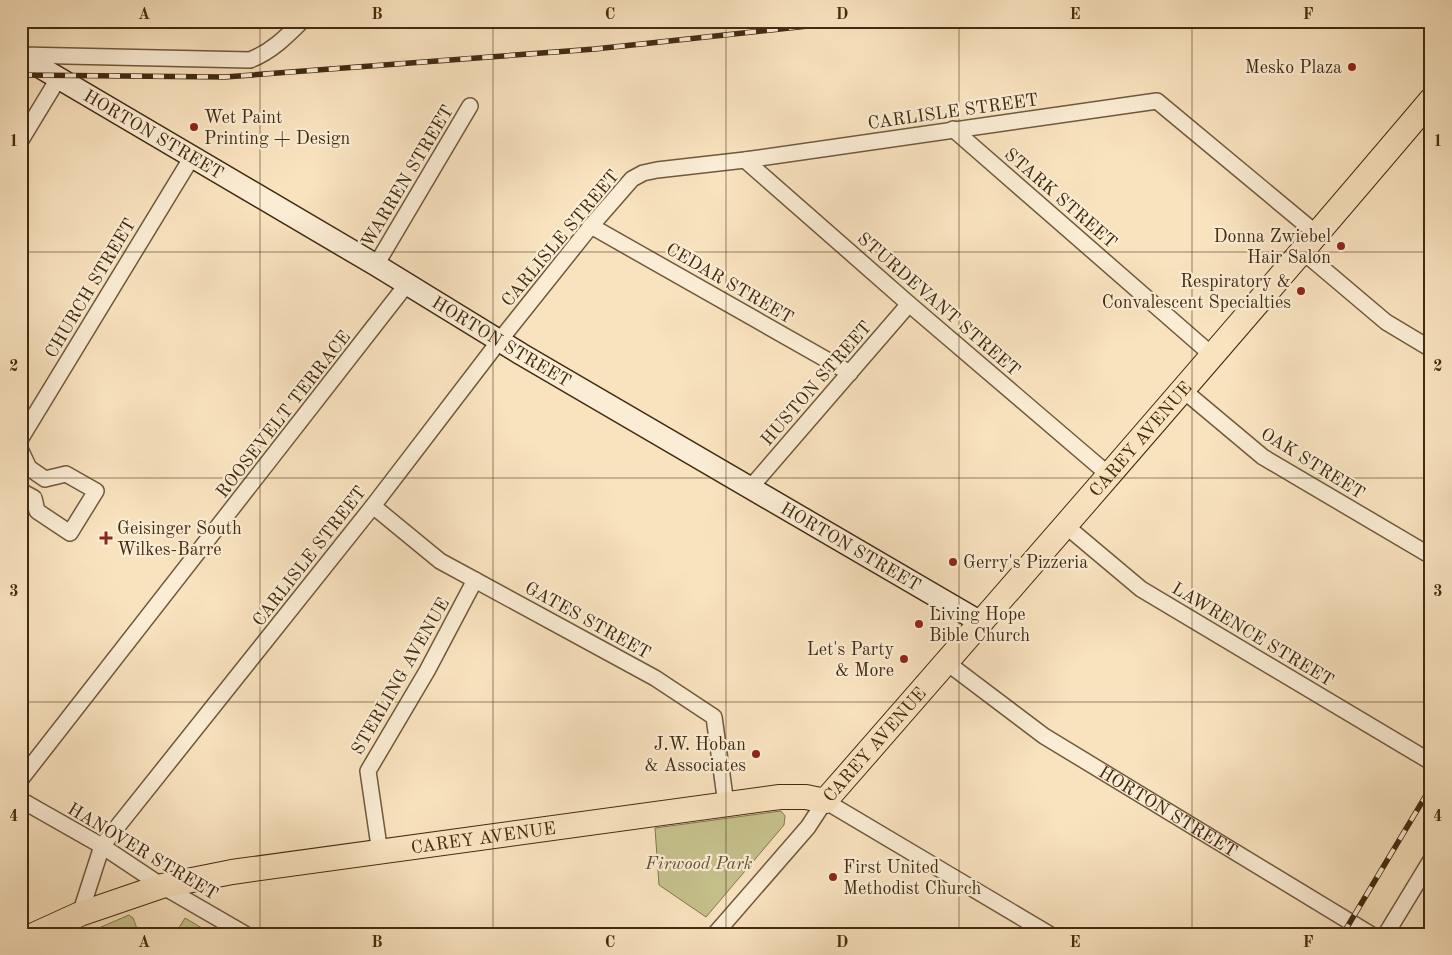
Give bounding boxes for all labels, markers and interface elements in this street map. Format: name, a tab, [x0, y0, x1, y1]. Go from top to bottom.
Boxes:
text: A	[138, 7, 150, 23]
text: B	[371, 7, 383, 23]
text: C	[605, 7, 615, 23]
text: D	[836, 7, 848, 23]
text: E	[1069, 7, 1081, 23]
text: F	[1303, 7, 1314, 23]
place label: Mesko Plaza	[1245, 59, 1342, 77]
marker: Mesko Plaza	[1346, 61, 1358, 73]
street label: HORTON STREET	[80, 87, 226, 183]
street label: CARLISLE STREET	[867, 91, 1040, 133]
street label: WARREN STREET	[358, 102, 457, 251]
place label: Wet Paint Printing + Design	[204, 109, 351, 148]
marker: Wet Paint Printing + Design	[188, 121, 200, 133]
text: 1	[9, 134, 19, 150]
text: 1	[1433, 134, 1443, 150]
street label: STARK STREET	[1001, 145, 1120, 252]
street label: CARLISLE STREET	[499, 167, 623, 310]
street label: CHURCH STREET	[42, 216, 140, 361]
place label: Donna Zwiebel Hair Salon	[1213, 228, 1331, 267]
street label: STURDEVANT STREET	[854, 229, 1023, 380]
street label: CEDAR STREET	[663, 240, 796, 328]
marker: Donna Zwiebel Hair Salon	[1335, 240, 1347, 252]
place label: Respiratory & Convalescent Specialties	[1102, 273, 1291, 312]
marker: Respiratory & Convalescent Specialties	[1295, 285, 1307, 297]
street label: HORTON STREET	[428, 294, 574, 391]
street label: HUSTON STREET	[758, 318, 875, 449]
street label: ROOSEVELT TERRACE	[213, 328, 354, 501]
text: 2	[9, 359, 19, 375]
text: 2	[1433, 359, 1443, 375]
street label: CAREY AVENUE	[1087, 379, 1196, 501]
street label: OAK STREET	[1257, 425, 1367, 503]
street label: CARLISLE STREET	[250, 483, 370, 630]
street label: HORTON STREET	[777, 500, 923, 595]
place label: Geisinger South Wilkes-Barre	[117, 520, 242, 559]
marker: Geisinger South Wilkes-Barre	[99, 531, 113, 545]
place label: Gerry's Pizzeria	[963, 554, 1088, 572]
marker: Gerry's Pizzeria	[947, 556, 959, 568]
street label: GATES STREET	[522, 579, 653, 663]
street label: LAWRENCE STREET	[1168, 579, 1337, 690]
text: 3	[9, 584, 19, 600]
text: 3	[1433, 584, 1443, 600]
street label: STERLING AVENUE	[349, 595, 453, 758]
place label: Living Hope Bible Church	[929, 606, 1030, 645]
marker: Living Hope Bible Church	[913, 618, 925, 630]
place label: Let's Party & More	[807, 641, 894, 680]
marker: Let's Party & More	[898, 653, 910, 665]
street label: CAREY AVENUE	[820, 684, 930, 806]
place label: J.W. Hoban & Associates	[645, 736, 746, 775]
marker: J.W. Hoban & Associates	[750, 748, 762, 760]
street label: HORTON STREET	[1095, 763, 1240, 861]
street label: HANOVER STREET	[64, 800, 221, 904]
text: 4	[9, 809, 19, 825]
text: 4	[1433, 809, 1443, 825]
street label: CAREY AVENUE	[410, 820, 557, 857]
park label: Firwood Park	[644, 855, 753, 873]
place label: First United Methodist Church	[843, 859, 981, 898]
marker: First United Methodist Church	[827, 871, 839, 883]
text: A	[138, 935, 150, 951]
text: B	[371, 935, 383, 951]
text: C	[605, 935, 615, 951]
text: D	[836, 935, 848, 951]
text: E	[1069, 935, 1081, 951]
text: F	[1303, 935, 1314, 951]

